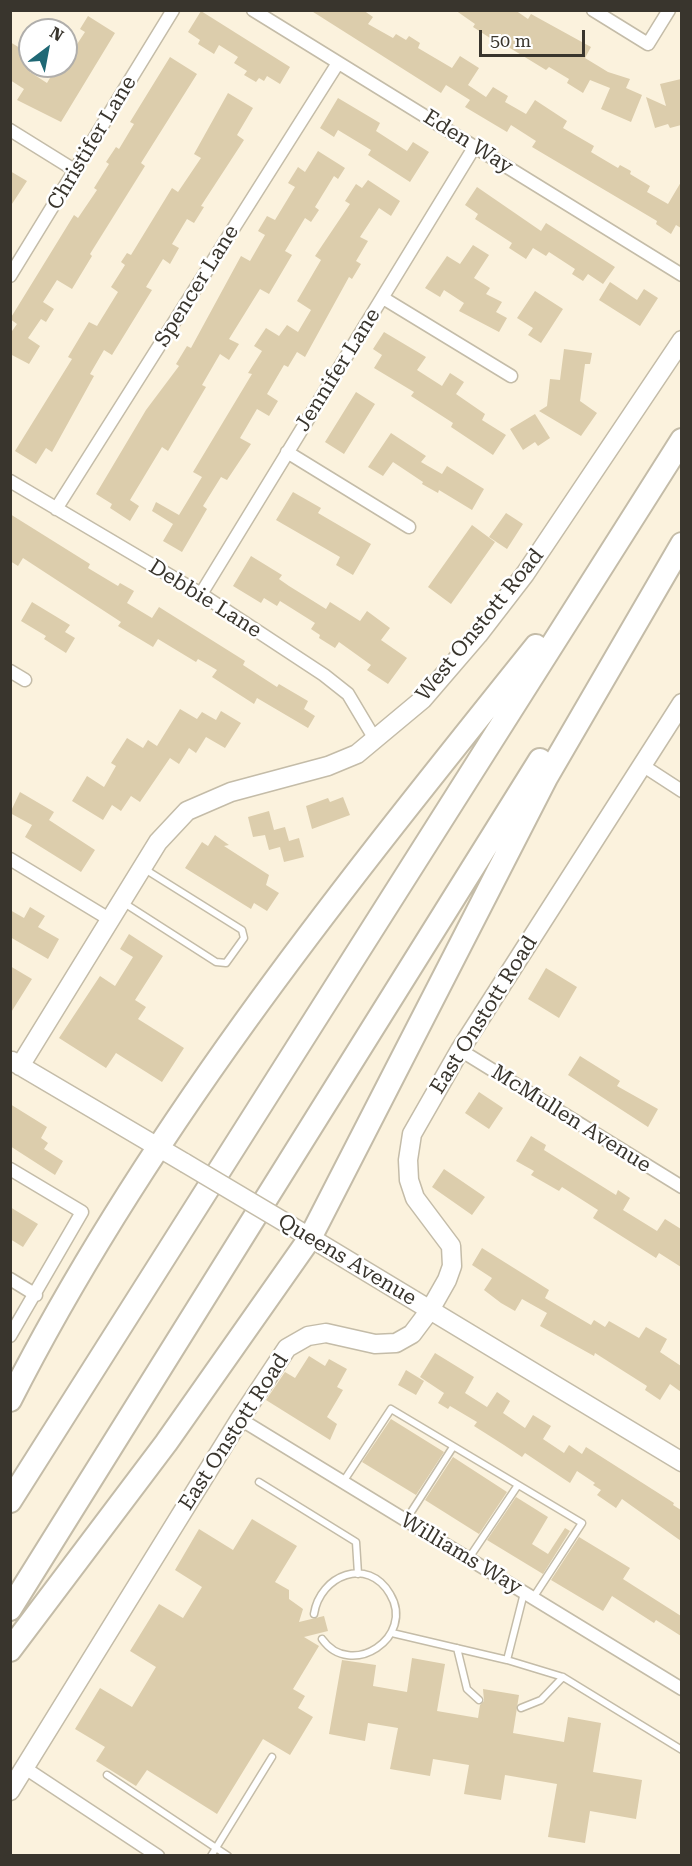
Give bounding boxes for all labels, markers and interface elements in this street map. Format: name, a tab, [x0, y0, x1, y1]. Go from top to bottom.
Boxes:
north arrow	[18, 18, 78, 78]
scale bar	[482, 18, 588, 56]
text: N	[46, 23, 67, 45]
text: 50 m	[490, 30, 531, 51]
street label: Christifer Lane	[42, 71, 142, 215]
street label: Eden Way	[418, 105, 518, 179]
street label: Spencer Lane	[150, 220, 244, 352]
street label: Jennifer Lane	[290, 304, 386, 436]
street label: West Onstott Road	[411, 544, 549, 706]
street label: Debbie Lane	[144, 554, 266, 644]
street label: East Onstott Road	[425, 931, 543, 1099]
street label: McMullen Avenue	[487, 1060, 655, 1178]
street label: Queens Avenue	[273, 1209, 421, 1311]
street label: East Onstott Road	[174, 1349, 294, 1515]
street label: Williams Way	[396, 1508, 526, 1600]

